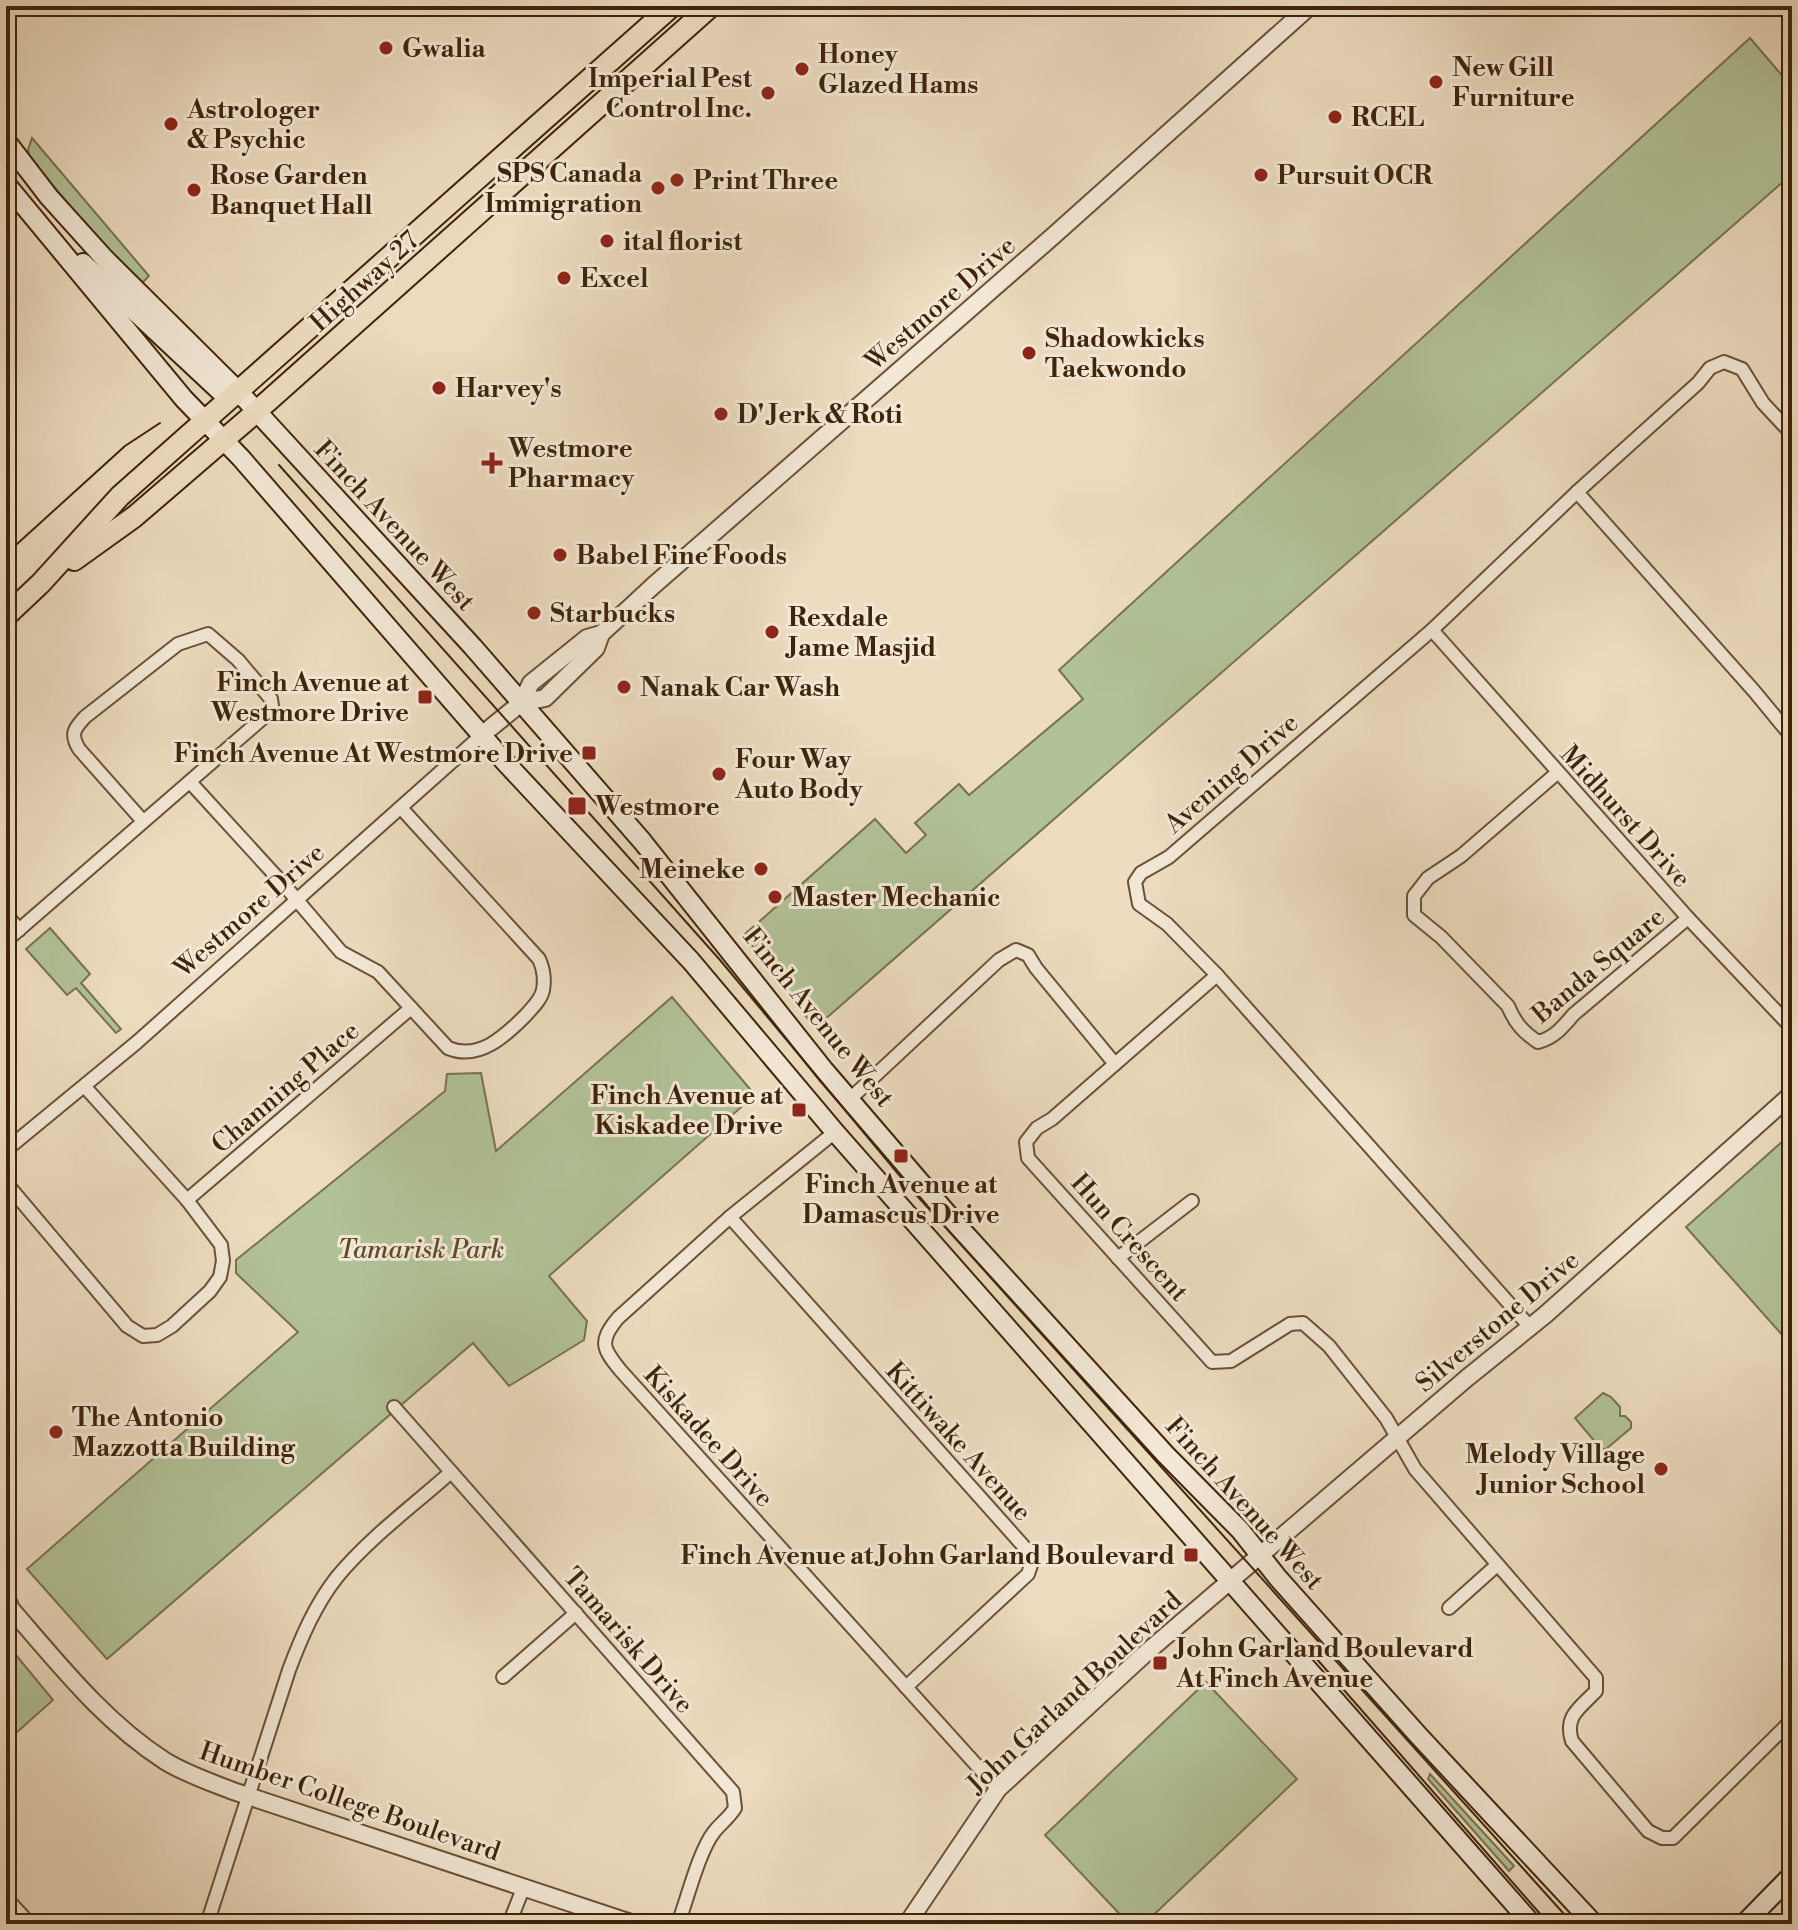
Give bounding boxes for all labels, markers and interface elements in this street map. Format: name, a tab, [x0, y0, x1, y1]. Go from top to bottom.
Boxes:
place label: Gwalia	[402, 33, 486, 65]
marker: Gwalia	[377, 39, 395, 57]
place label: Honey Glazed Hams	[818, 39, 978, 101]
place label: New Gill Furniture	[1452, 52, 1575, 114]
marker: Honey Glazed Hams	[793, 60, 811, 78]
place label: Imperial Pest Control Inc.	[588, 63, 753, 125]
marker: New Gill Furniture	[1427, 73, 1445, 91]
marker: Imperial Pest Control Inc.	[759, 84, 777, 102]
place label: Astrologer & Psychic	[186, 94, 320, 156]
place label: RCEL	[1351, 102, 1424, 134]
marker: RCEL	[1326, 108, 1344, 126]
marker: Astrologer & Psychic	[162, 115, 180, 133]
place label: SPS Canada Immigration	[485, 158, 643, 220]
place label: Rose Garden Banquet Hall	[210, 160, 373, 222]
place label: Pursuit OCR	[1277, 160, 1433, 192]
place label: Print Three	[693, 165, 838, 197]
marker: Pursuit OCR	[1252, 166, 1270, 184]
marker: Print Three	[668, 171, 686, 189]
marker: SPS Canada Immigration	[649, 179, 667, 197]
marker: Rose Garden Banquet Hall	[185, 181, 203, 199]
street label: Highway 27	[304, 225, 426, 339]
place label: ital florist	[623, 226, 743, 258]
street label: Westmore Drive	[858, 230, 1022, 378]
marker: ital florist	[598, 232, 616, 250]
place label: Excel	[580, 263, 649, 295]
marker: Excel	[555, 269, 573, 287]
place label: Shadowkicks Taekwondo	[1045, 323, 1205, 385]
marker: Shadowkicks Taekwondo	[1020, 344, 1038, 362]
place label: Harvey's	[455, 373, 562, 405]
marker: Harvey's	[430, 379, 448, 397]
place label: D' Jerk & Roti	[737, 399, 903, 431]
marker: D' Jerk & Roti	[712, 405, 730, 423]
place label: Westmore Pharmacy	[507, 433, 635, 495]
street label: Finch Avenue West	[307, 434, 482, 618]
marker: Westmore Pharmacy	[483, 454, 501, 472]
place label: Babel Fine Foods	[576, 540, 787, 572]
marker: Babel Fine Foods	[551, 546, 569, 564]
place label: Starbucks	[550, 598, 675, 630]
place label: Rexdale Jame Masjid	[785, 602, 936, 664]
marker: Starbucks	[525, 604, 543, 622]
marker: Rexdale Jame Masjid	[763, 623, 781, 641]
place label: Finch Avenue at Westmore Drive	[210, 667, 410, 729]
place label: Nanak Car Wash	[640, 672, 840, 704]
marker: Nanak Car Wash	[615, 678, 633, 696]
marker: Finch Avenue at Westmore Drive	[416, 688, 434, 706]
street label: Avening Drive	[1157, 707, 1305, 841]
place label: Finch Avenue At Westmore Drive	[174, 738, 573, 770]
street label: Midhurst Drive	[1553, 739, 1697, 894]
marker: Finch Avenue At Westmore Drive	[580, 744, 598, 762]
place label: Four Way Auto Body	[734, 744, 864, 806]
marker: Four Way Auto Body	[710, 765, 728, 783]
place label: Westmore	[594, 791, 720, 823]
marker: Westmore	[566, 795, 588, 817]
street label: Westmore Drive	[167, 837, 331, 985]
place label: Meineke	[639, 854, 745, 886]
marker: Meineke	[752, 860, 770, 878]
place label: Master Mechanic	[791, 882, 1000, 914]
marker: Master Mechanic	[766, 888, 784, 906]
street label: Banda Square	[1525, 901, 1671, 1031]
street label: Finch Avenue West	[736, 921, 900, 1114]
street label: Channing Place	[205, 1015, 366, 1161]
place label: Finch Avenue at Kiskadee Drive	[590, 1080, 784, 1142]
marker: Finch Avenue at Kiskadee Drive	[790, 1101, 808, 1119]
marker: Finch Avenue at Damascus Drive	[892, 1147, 910, 1165]
street label: Hun Crescent	[1064, 1167, 1195, 1308]
place label: Finch Avenue at Damascus Drive	[802, 1169, 1000, 1231]
park label: Tamarisk Park	[338, 1234, 504, 1266]
street label: Silverstone Drive	[1409, 1244, 1586, 1399]
street label: Kittiwake Avenue	[878, 1356, 1038, 1528]
street label: Kiskadee Drive	[636, 1359, 780, 1514]
place label: The Antonio Mazzotta Building	[72, 1402, 296, 1464]
street label: Finch Avenue West	[1158, 1411, 1330, 1597]
marker: The Antonio Mazzotta Building	[47, 1423, 65, 1441]
place label: Melody Village Junior School	[1465, 1439, 1645, 1501]
marker: Melody Village Junior School	[1652, 1460, 1670, 1478]
place label: Finch Avenue at John Garland Boulevard	[681, 1540, 1175, 1572]
marker: Finch Avenue at John Garland Boulevard	[1182, 1546, 1200, 1564]
street label: Tamarisk Drive	[556, 1561, 700, 1720]
street label: John Garland Boulevard	[960, 1585, 1189, 1801]
place label: John Garland Boulevard At Finch Avenue	[1173, 1633, 1474, 1695]
marker: John Garland Boulevard At Finch Avenue	[1151, 1654, 1169, 1672]
street label: Humber College Boulevard	[195, 1735, 504, 1869]

